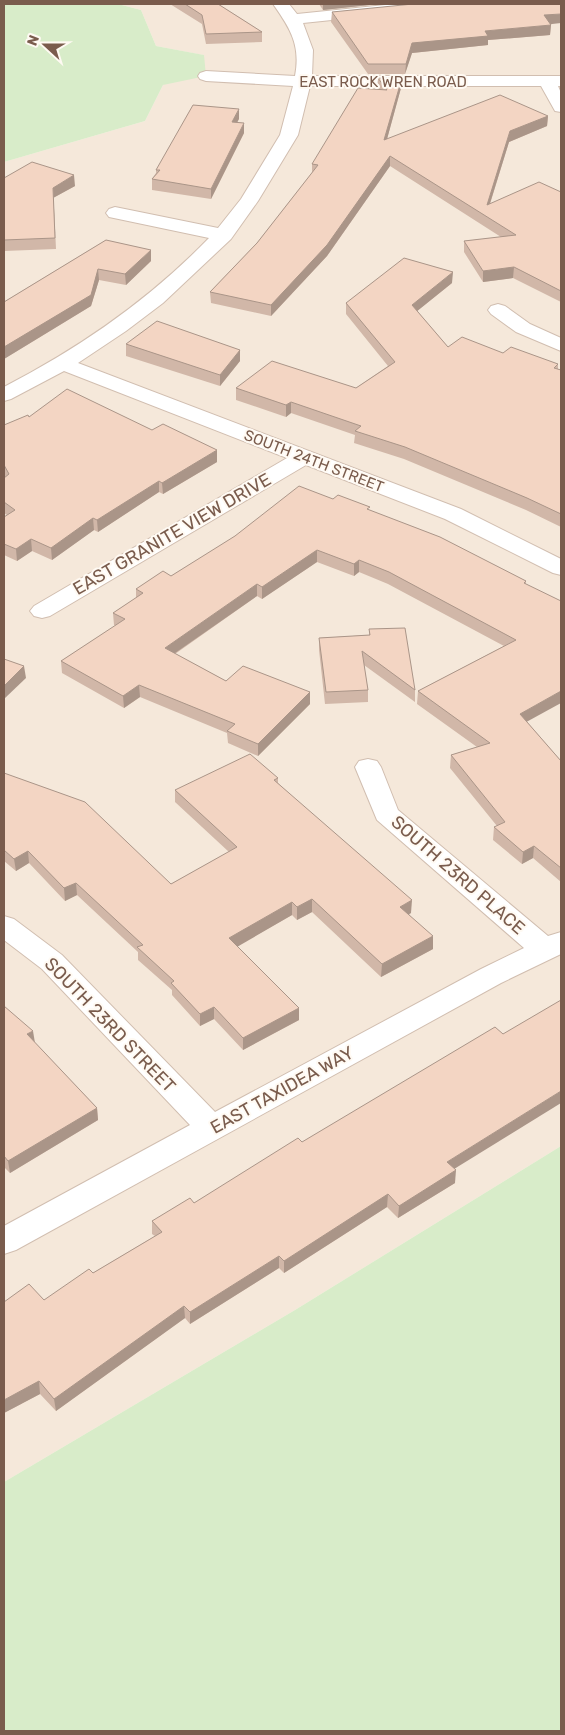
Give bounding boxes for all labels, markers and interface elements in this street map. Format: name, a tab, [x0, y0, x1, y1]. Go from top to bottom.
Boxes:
north arrow	[20, 20, 70, 70]
text: N	[24, 33, 43, 48]
street label: EAST ROCK WREN ROAD	[299, 73, 467, 91]
street label: SOUTH 24TH STREET	[242, 426, 387, 496]
street label: EAST GRANITE VIEW DRIVE	[69, 468, 275, 600]
street label: SOUTH 23RD PLACE	[387, 811, 529, 939]
street label: SOUTH 23RD STREET	[40, 953, 180, 1097]
street label: EAST TAXIDEA WAY	[206, 1041, 358, 1139]

